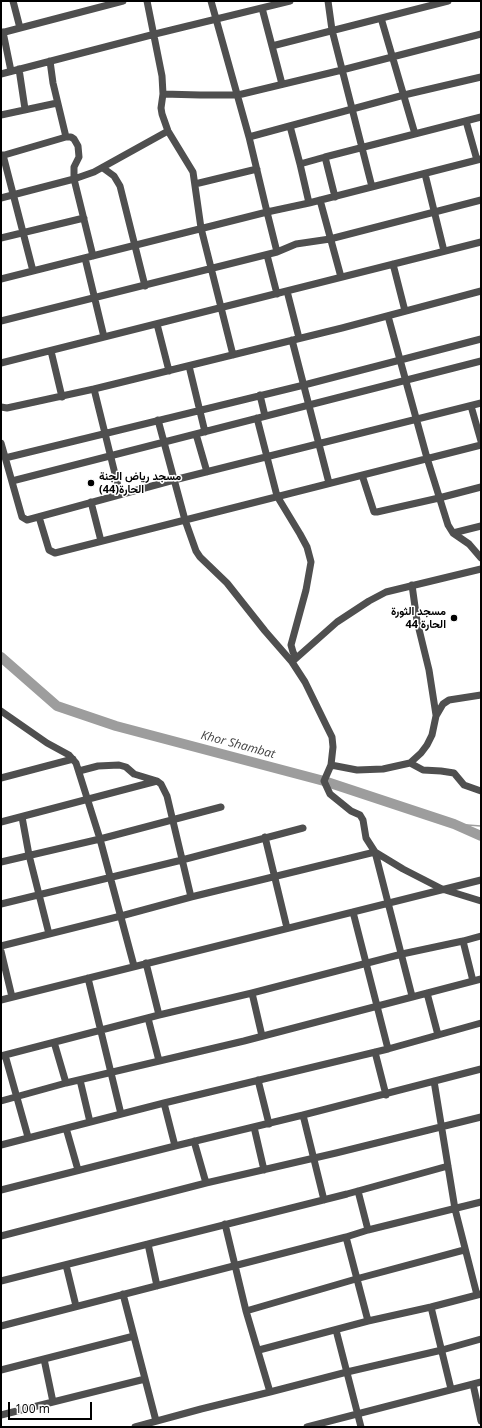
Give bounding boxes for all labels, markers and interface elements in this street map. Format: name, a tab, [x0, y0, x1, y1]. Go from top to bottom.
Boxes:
place label: مسجد رياض الجنة الحارة(44)	[99, 470, 181, 496]
marker: مسجد رياض الجنة الحارة(44)	[86, 478, 96, 488]
place label: مسجد الثورة الحارة 44	[391, 605, 446, 631]
marker: مسجد الثورة الحارة 44	[449, 613, 459, 623]
water label: Khor Shambat	[199, 728, 277, 762]
scale bar	[10, 1394, 94, 1420]
text: 100 m	[15, 1400, 50, 1417]

